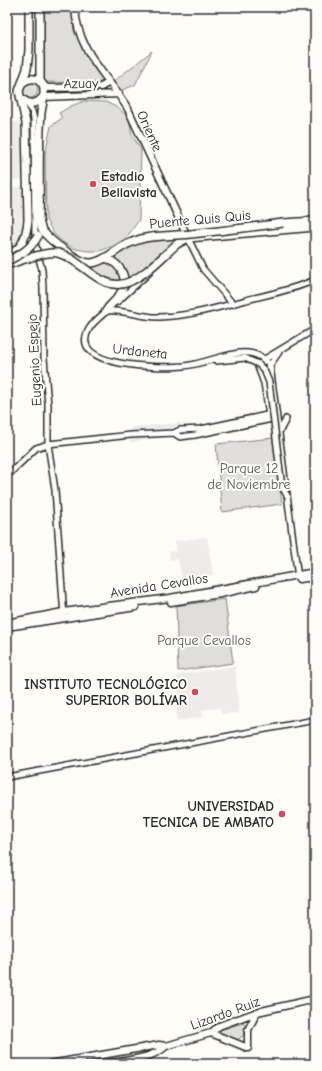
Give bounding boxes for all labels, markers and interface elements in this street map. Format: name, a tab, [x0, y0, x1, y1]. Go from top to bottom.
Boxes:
street label: Azuay	[63, 75, 99, 92]
street label: Oriente	[133, 108, 166, 154]
place label: Estadio Bellavista	[101, 168, 157, 201]
marker: Estadio Bellavista	[88, 179, 98, 189]
street label: Puente Quis Quis	[149, 207, 252, 232]
street label: Eugenio Espejo	[24, 313, 45, 407]
street label: Urdaneta	[112, 340, 168, 363]
park label: Parque 12 de Noviembre	[208, 460, 291, 493]
street label: Avenida Cevallos	[109, 569, 209, 602]
park label: Parque Cevallos	[157, 632, 251, 649]
place label: INSTITUTO TECNOLÓGICO SUPERIOR BOLÍVAR	[24, 676, 187, 709]
marker: INSTITUTO TECNOLÓGICO SUPERIOR BOLÍVAR	[190, 687, 200, 697]
place label: UNIVERSIDAD TECNICA DE AMBATO	[143, 798, 274, 831]
marker: UNIVERSIDAD TECNICA DE AMBATO	[277, 809, 287, 819]
street label: Lizardo Ruiz	[188, 993, 262, 1034]

